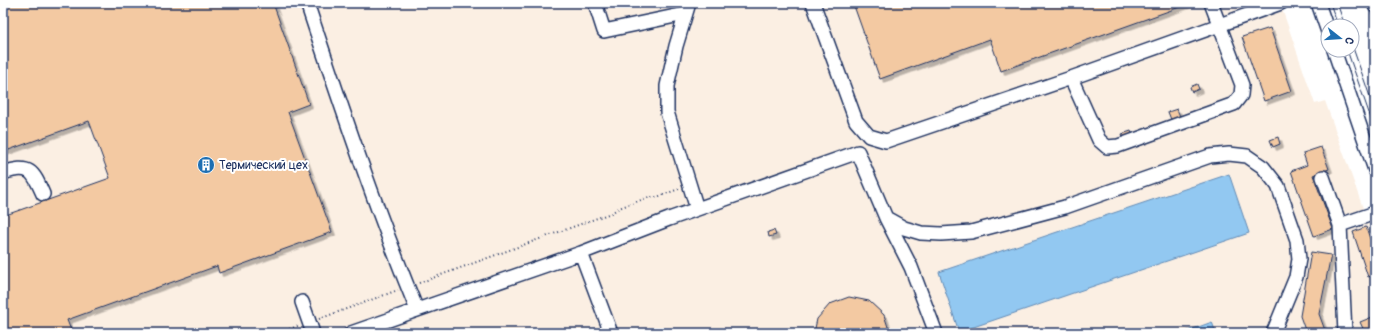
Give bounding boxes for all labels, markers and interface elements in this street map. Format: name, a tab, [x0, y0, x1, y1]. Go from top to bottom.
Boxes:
north arrow	[1320, 18, 1360, 58]
text: С	[1342, 36, 1356, 46]
building icon: Термический цех	[196, 155, 216, 175]
place label: Термический цех	[219, 158, 308, 173]

